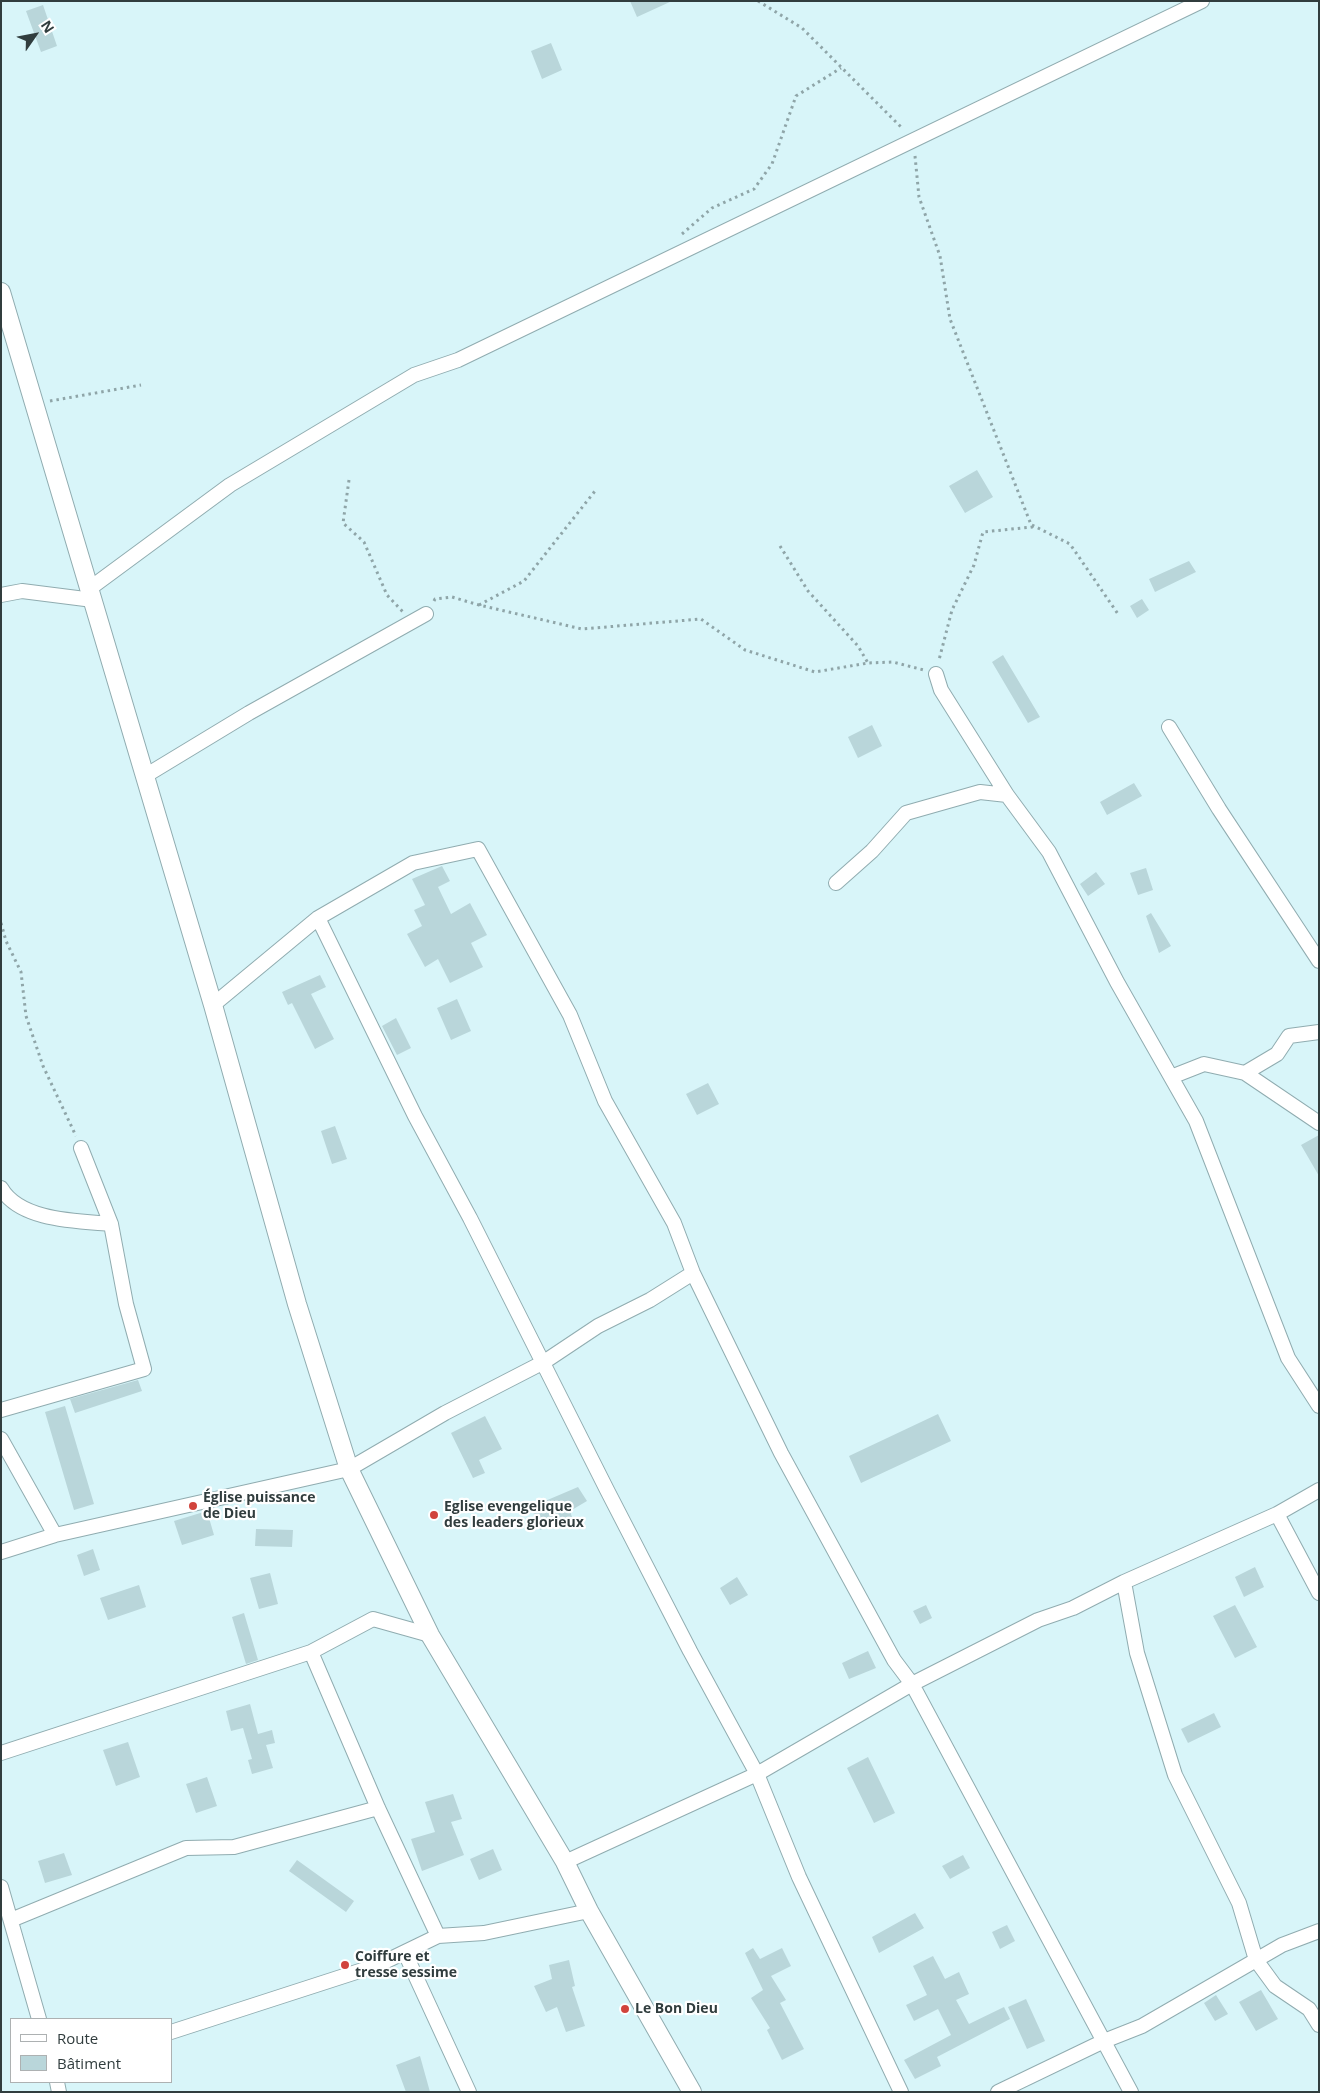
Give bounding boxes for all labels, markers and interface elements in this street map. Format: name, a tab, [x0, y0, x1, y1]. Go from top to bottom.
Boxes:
north arrow	[10, 10, 60, 60]
text: N	[37, 17, 59, 37]
place label: Église puissance de Dieu	[203, 1490, 316, 1522]
place label: Eglise evengelique des leaders glorieux	[444, 1499, 584, 1531]
marker: Église puissance de Dieu	[187, 1500, 199, 1512]
marker: Eglise evengelique des leaders glorieux	[428, 1509, 440, 1521]
place label: Coiffure et tresse sessime	[355, 1949, 457, 1981]
marker: Coiffure et tresse sessime	[339, 1959, 351, 1971]
place label: Le Bon Dieu	[635, 2001, 718, 2017]
marker: Le Bon Dieu	[619, 2003, 631, 2015]
legend	[10, 2018, 172, 2083]
text: Route	[57, 2028, 98, 2048]
text: Bâtiment	[57, 2053, 121, 2073]

